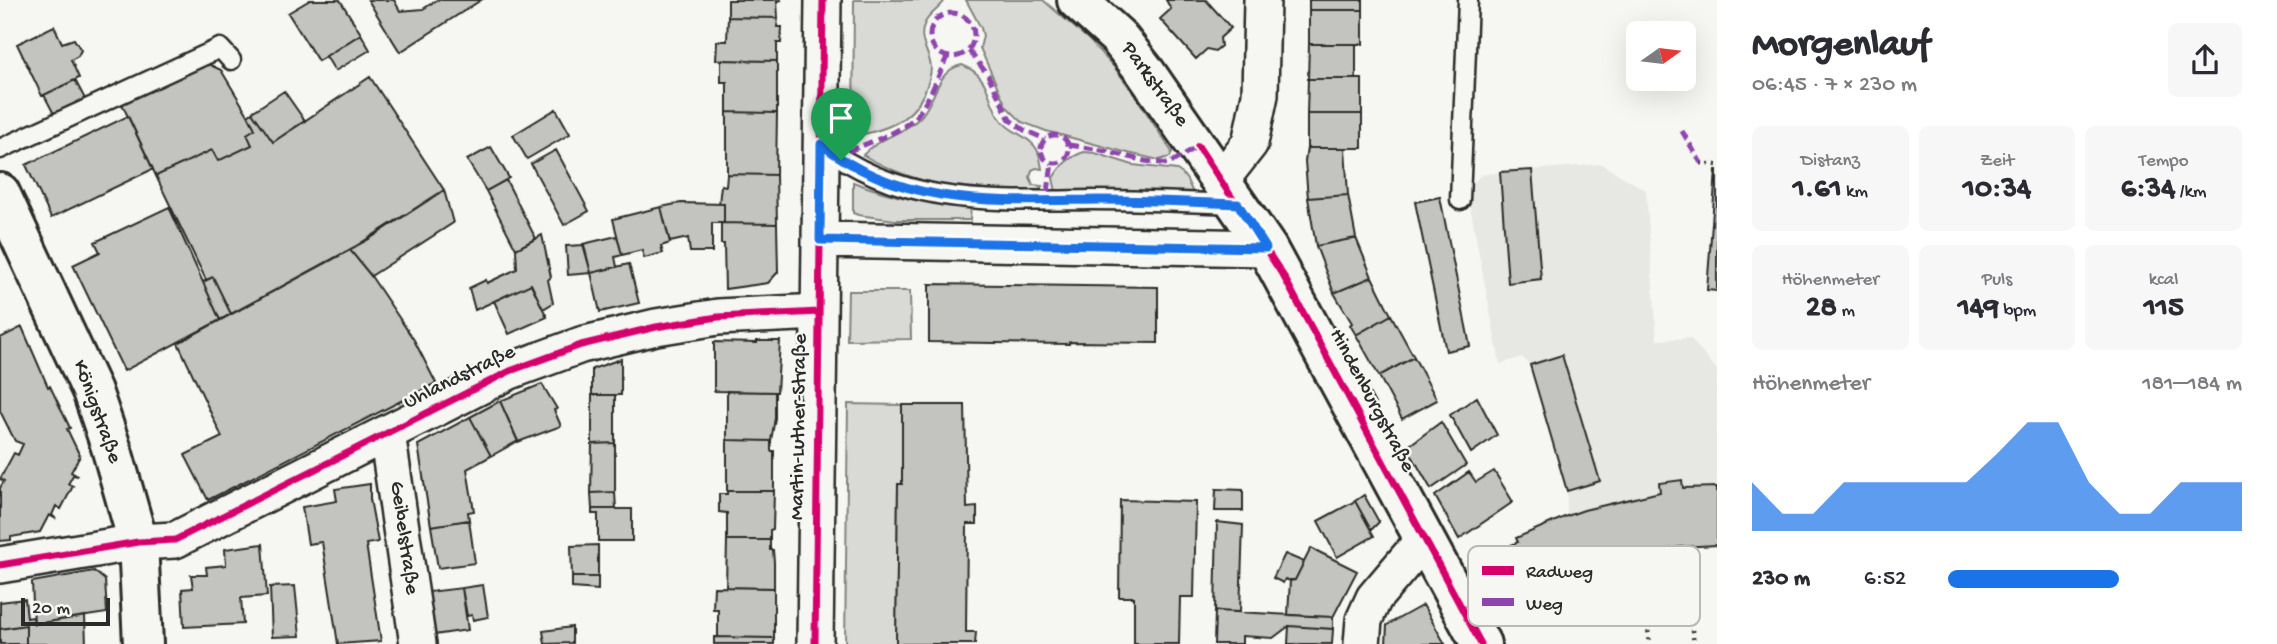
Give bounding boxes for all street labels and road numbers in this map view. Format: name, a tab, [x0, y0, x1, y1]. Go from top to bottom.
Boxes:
street label: Parkstraße	[1114, 37, 1194, 133]
street label: Hindenburgstraße	[1323, 325, 1420, 478]
street label: Martin-Luther-Straße	[786, 332, 814, 521]
street label: Uhlandstraße	[400, 340, 521, 416]
street label: Königstraße	[66, 357, 127, 468]
street label: Geibelstraße	[383, 480, 423, 597]

